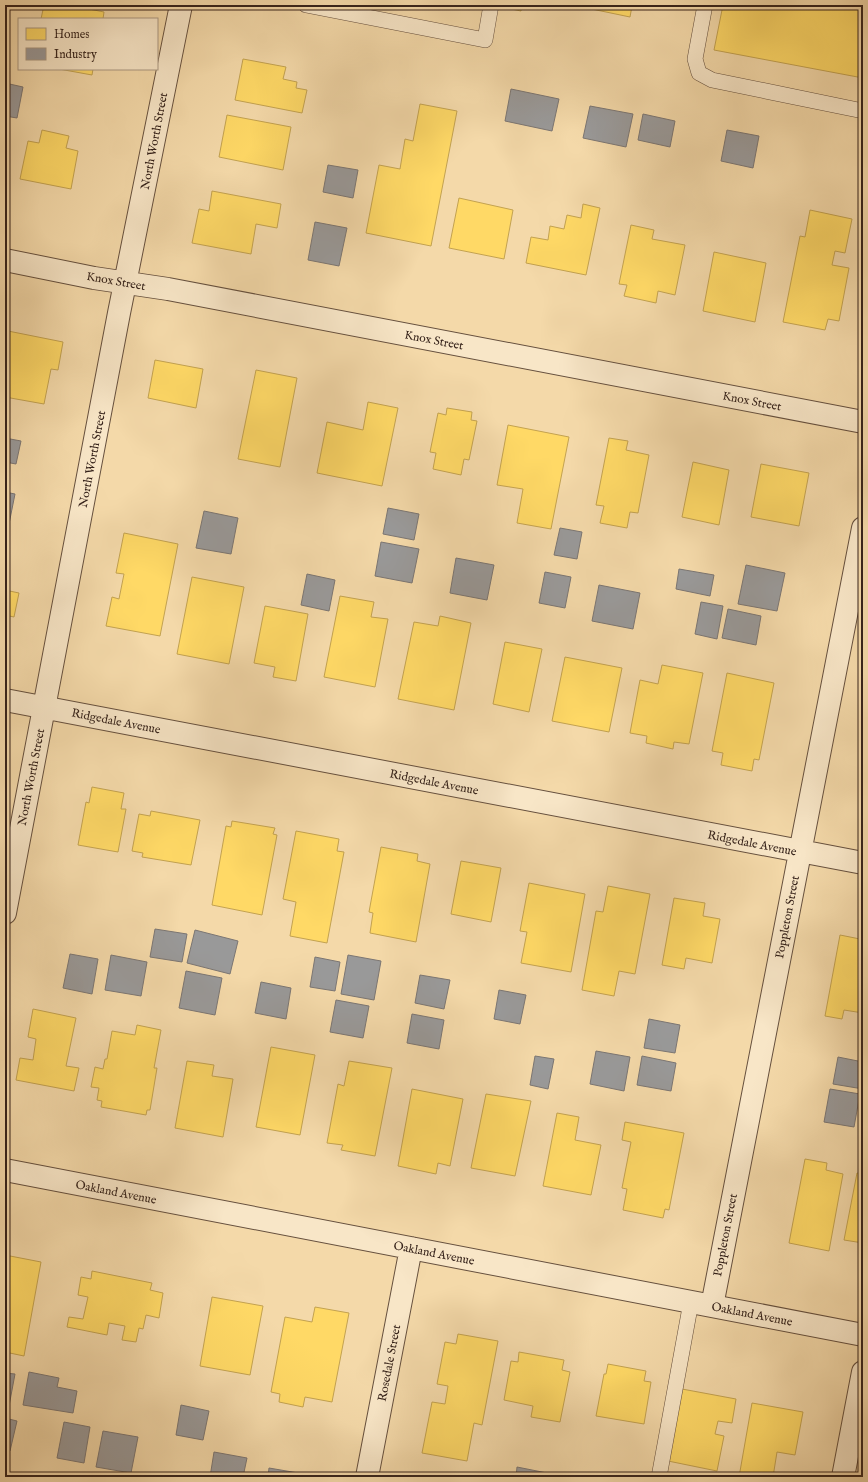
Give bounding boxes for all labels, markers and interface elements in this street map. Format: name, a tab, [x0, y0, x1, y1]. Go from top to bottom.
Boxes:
legend	[18, 18, 158, 70]
text: Homes	[54, 27, 90, 42]
text: Industry	[54, 47, 97, 62]
street label: North Worth Street	[138, 91, 171, 191]
street label: Knox Street	[85, 269, 147, 294]
street label: Knox Street	[403, 327, 465, 354]
street label: Knox Street	[721, 388, 783, 415]
street label: North Worth Street	[76, 409, 109, 509]
street label: Ridgedale Avenue	[70, 706, 162, 738]
street label: North Worth Street	[15, 727, 48, 827]
street label: Ridgedale Avenue	[388, 767, 480, 799]
street label: Ridgedale Avenue	[706, 828, 798, 860]
street label: Poppleton Street	[772, 874, 804, 960]
street label: Oakland Avenue	[74, 1177, 158, 1208]
street label: Poppleton Street	[710, 1192, 742, 1278]
street label: Oakland Avenue	[392, 1238, 476, 1269]
street label: Oakland Avenue	[710, 1299, 794, 1330]
street label: Rosedale Street	[375, 1323, 404, 1403]

